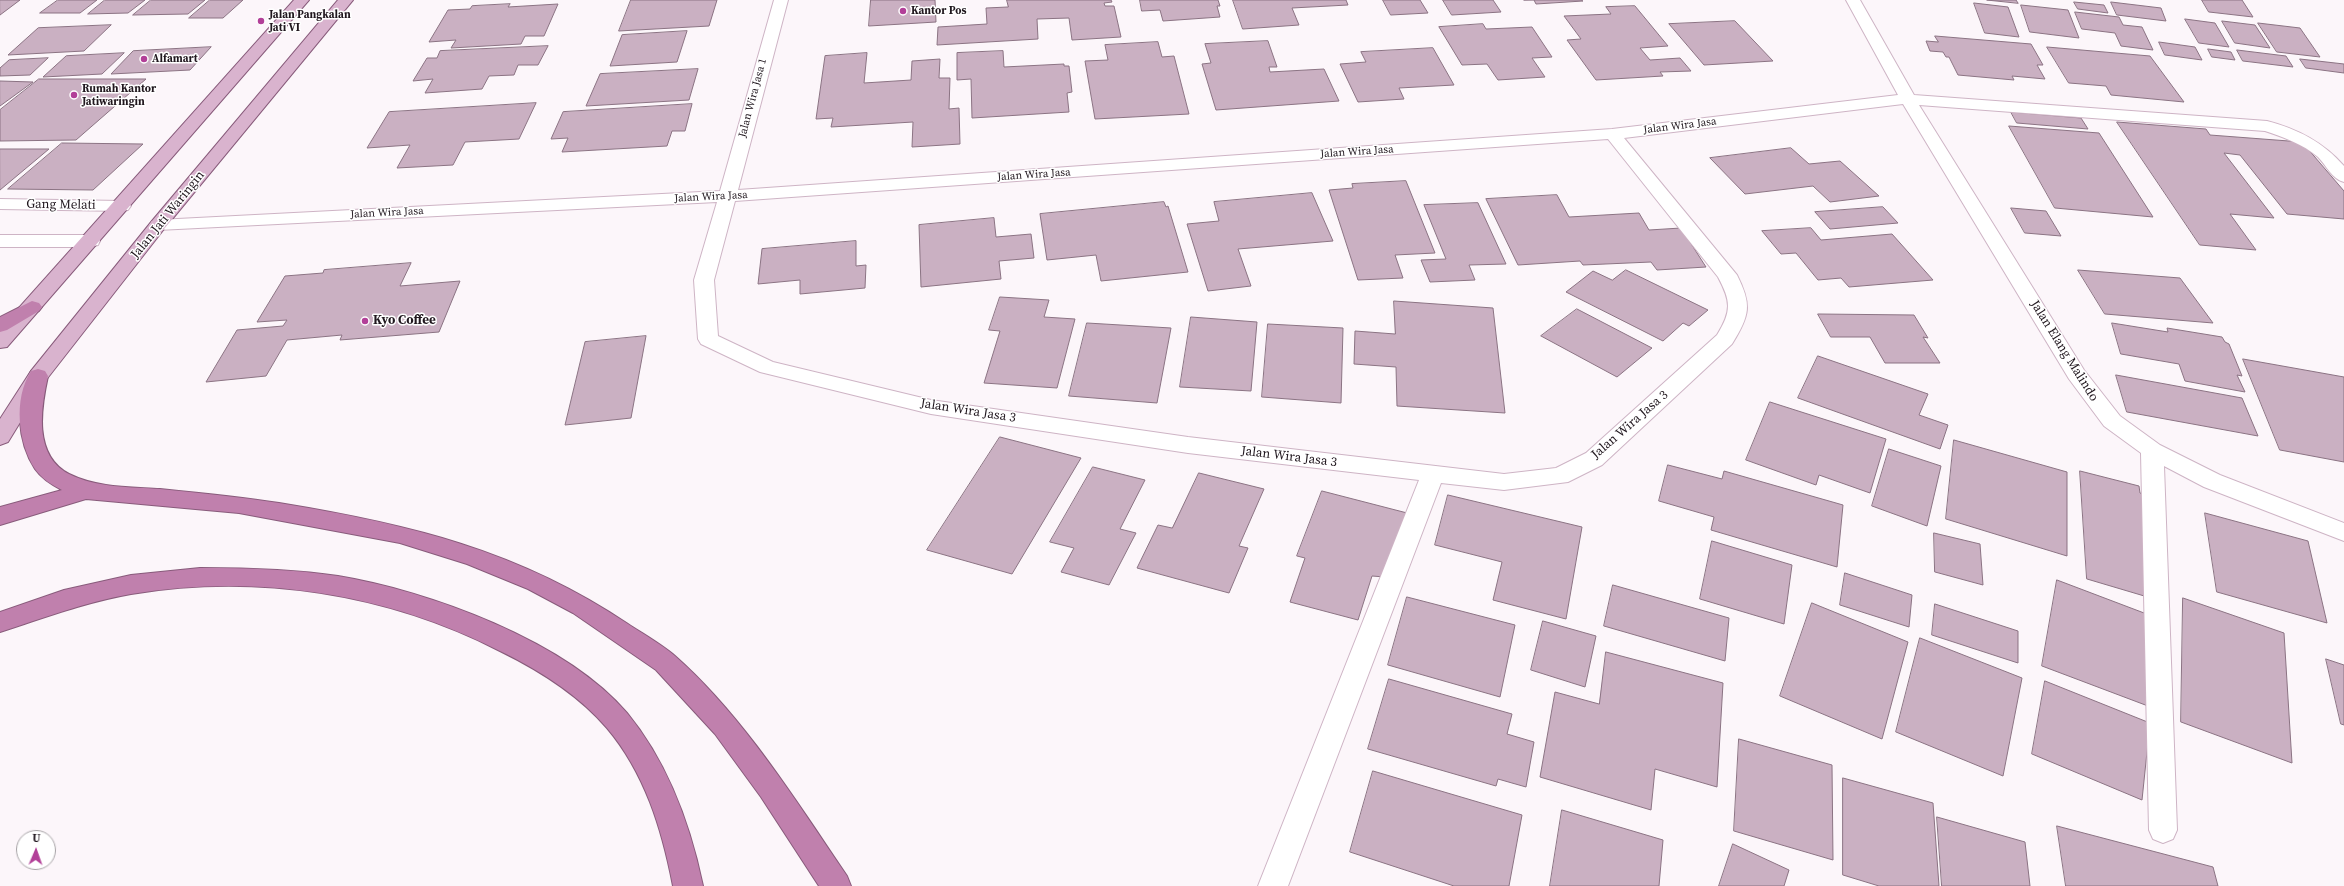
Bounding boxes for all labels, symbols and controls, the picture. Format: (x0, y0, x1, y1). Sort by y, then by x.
place label: Kantor Pos (911, 4, 966, 18)
marker: Kantor Pos (898, 6, 908, 16)
place label: Jalan Pangkalan Jati VI (269, 8, 351, 34)
marker: Jalan Pangkalan Jati VI (256, 16, 266, 26)
place label: Alfamart (152, 52, 198, 66)
marker: Alfamart (139, 54, 149, 64)
street label: Jalan Wira Jasa 1 (736, 57, 770, 139)
place label: Rumah Kantor Jatiwaringin (82, 82, 156, 108)
marker: Rumah Kantor Jatiwaringin (69, 90, 79, 100)
street label: Jalan Wira Jasa (1643, 115, 1717, 137)
street label: Jalan Wira Jasa (1320, 143, 1394, 161)
street label: Jalan Wira Jasa (997, 166, 1071, 184)
street label: Jalan Jati Waringin (128, 168, 208, 262)
street label: Jalan Wira Jasa (674, 188, 748, 206)
street label: Gang Melati (26, 197, 96, 213)
street label: Jalan Wira Jasa (350, 204, 424, 222)
street label: Jalan Elang Malindo (2027, 298, 2101, 404)
place label: Kyo Coffee (373, 313, 436, 329)
marker: Kyo Coffee (360, 316, 370, 326)
street label: Jalan Wira Jasa 3 (1589, 387, 1671, 463)
street label: Jalan Wira Jasa 3 (919, 396, 1017, 426)
street label: Jalan Wira Jasa 3 (1240, 443, 1338, 471)
north arrow (16, 830, 56, 870)
text: U (32, 831, 41, 846)

